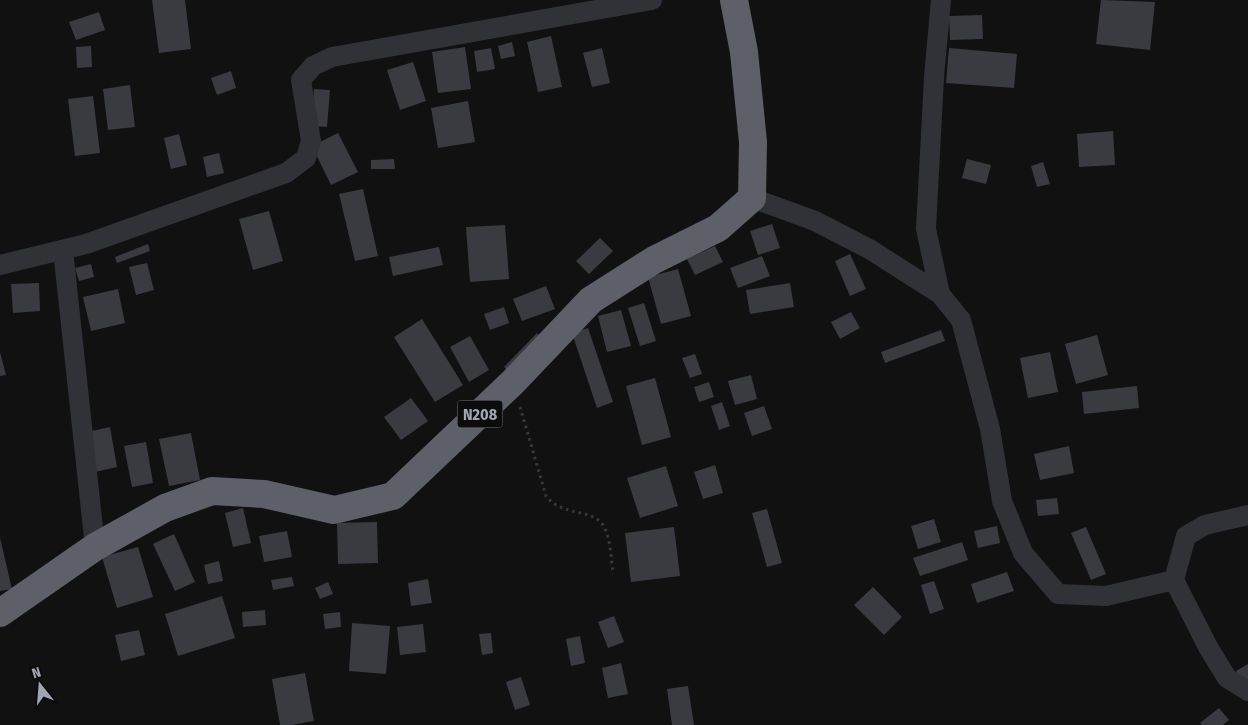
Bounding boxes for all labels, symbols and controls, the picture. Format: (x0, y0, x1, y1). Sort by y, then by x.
road number: N208 (458, 400, 502, 428)
north arrow (15, 660, 65, 710)
text: N (30, 664, 43, 682)

